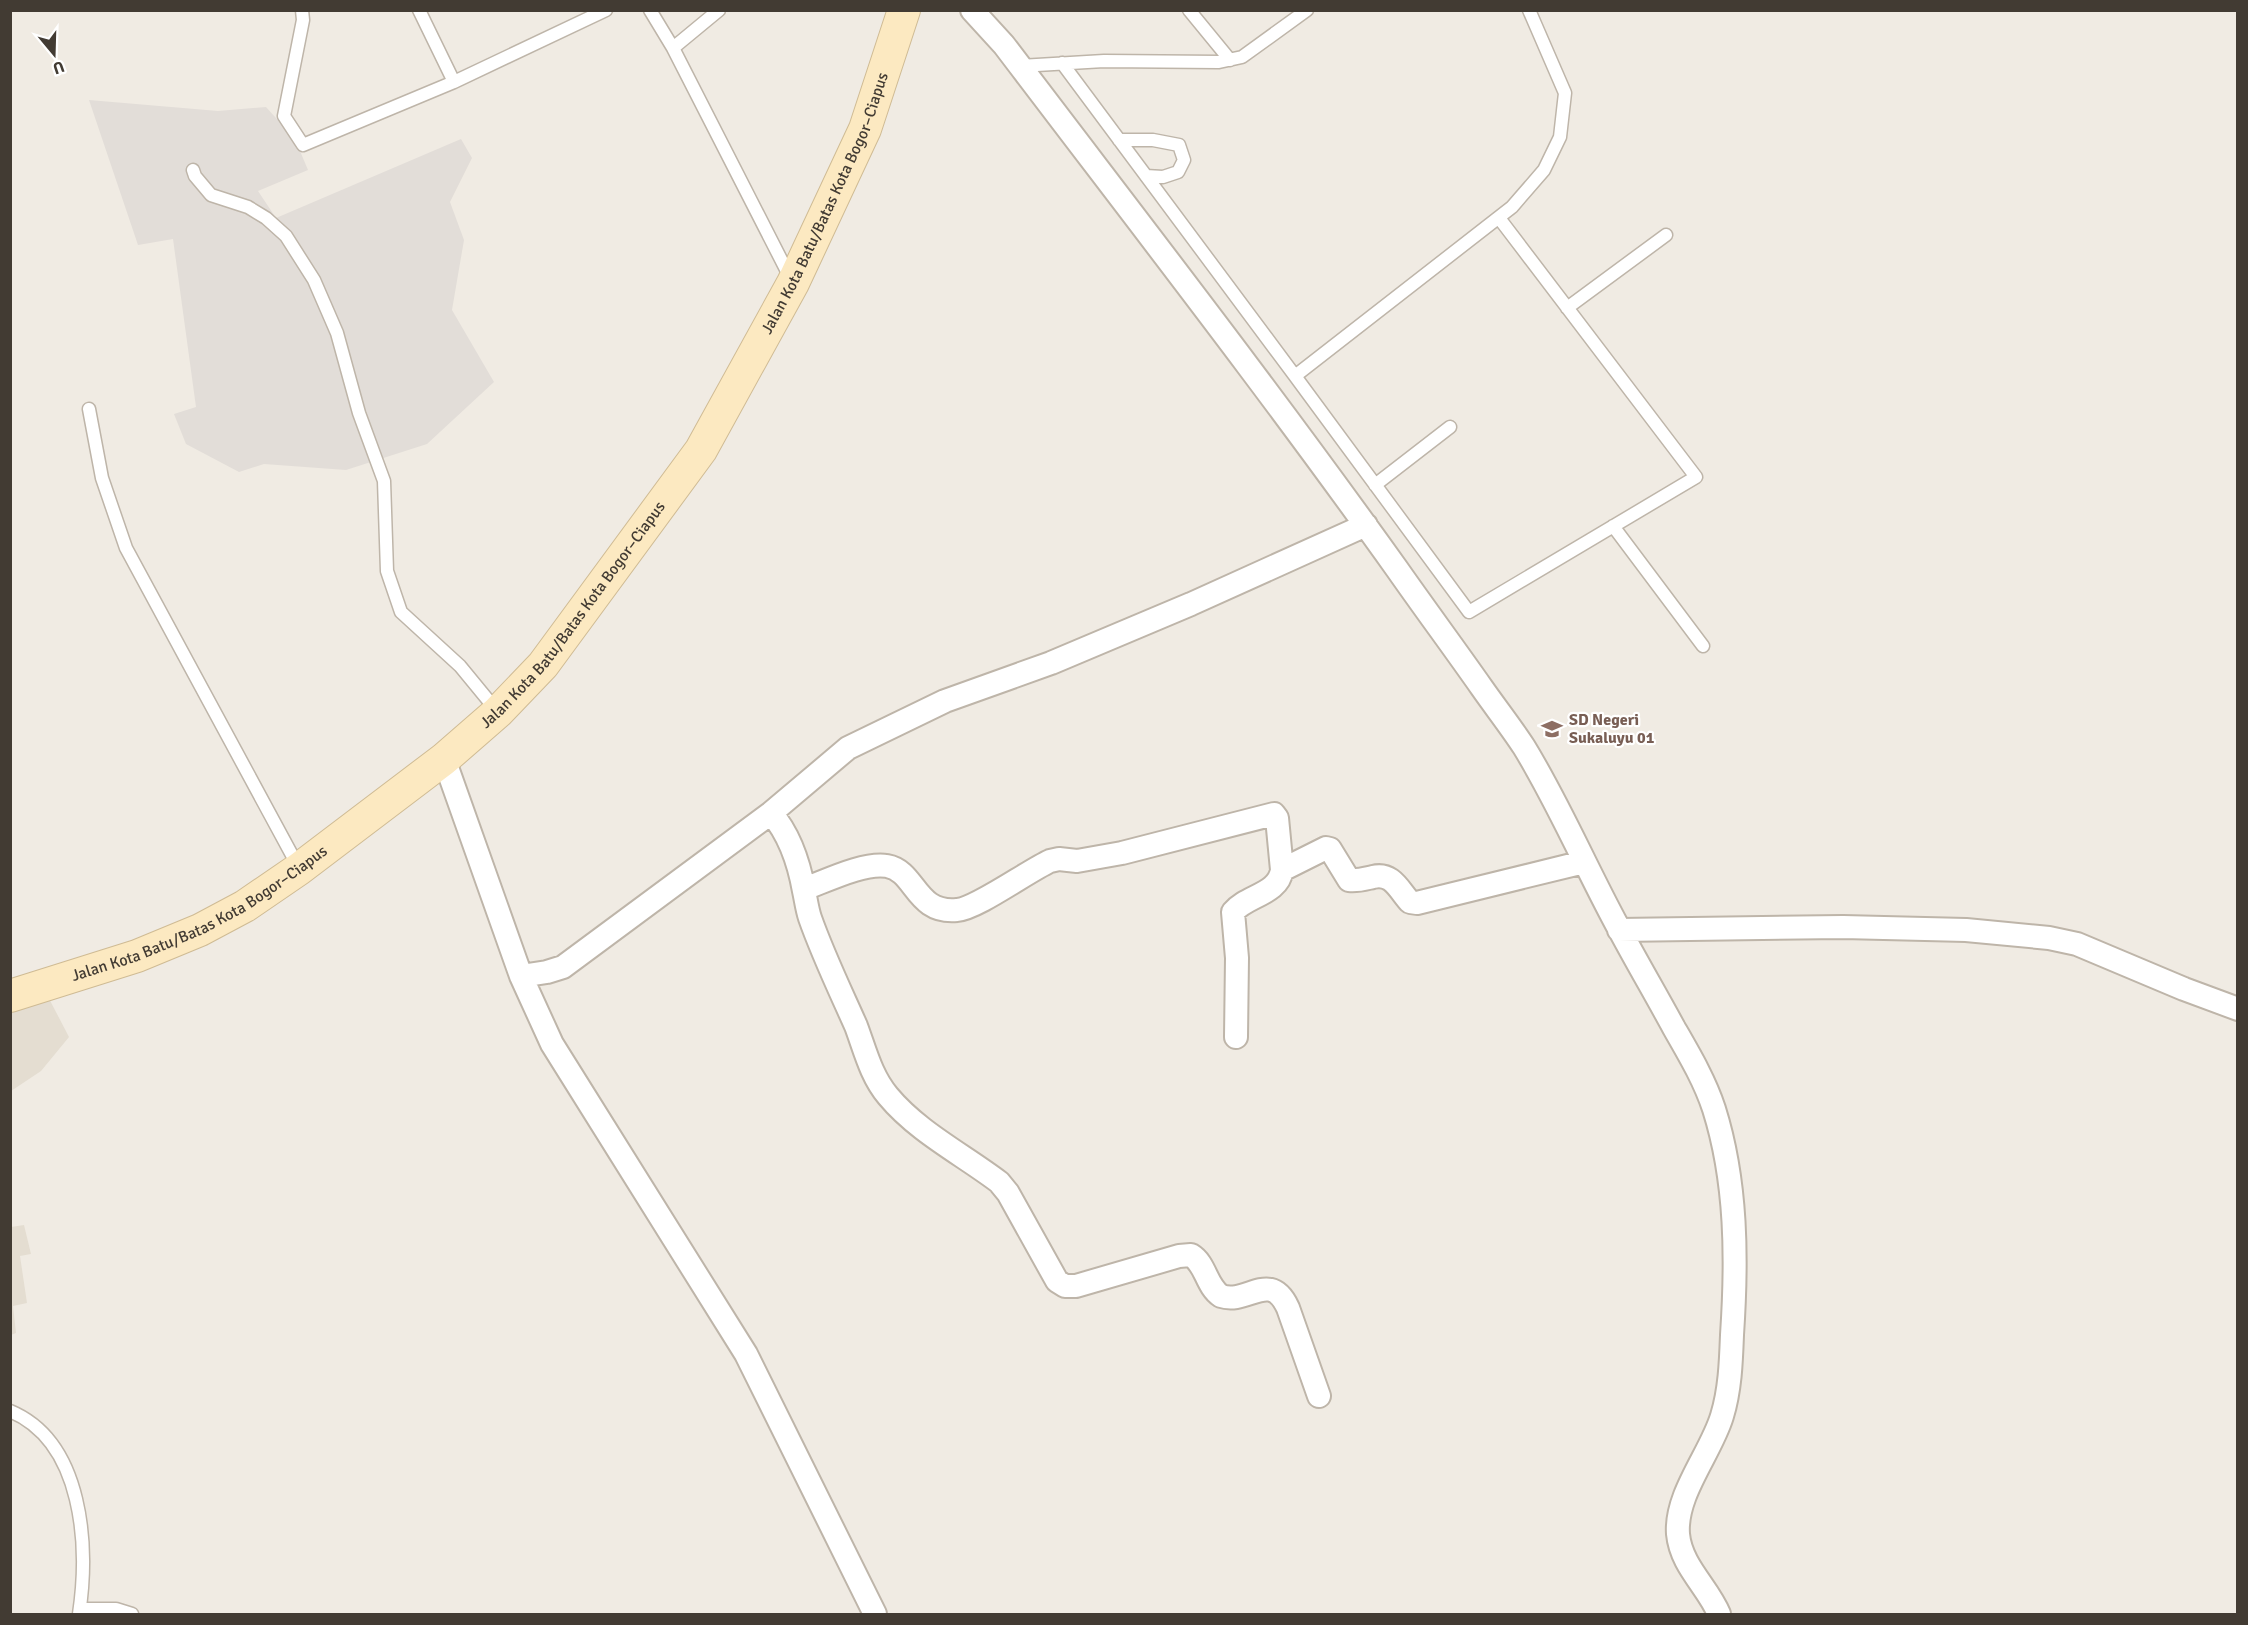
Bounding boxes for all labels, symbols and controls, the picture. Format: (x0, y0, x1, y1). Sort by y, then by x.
north arrow (24, 24, 84, 84)
text: U (50, 56, 67, 78)
street label: Jalan Kota Batu/Batas Kota Bogor–Ciapus (757, 70, 893, 338)
street label: Jalan Kota Batu/Batas Kota Bogor–Ciapus (476, 498, 670, 733)
place label: SD Negeri Sukaluyu 01 (1569, 710, 1655, 748)
school or university icon: SD Negeri Sukaluyu 01 (1540, 717, 1564, 741)
street label: Jalan Kota Batu/Batas Kota Bogor–Ciapus (69, 841, 331, 986)

